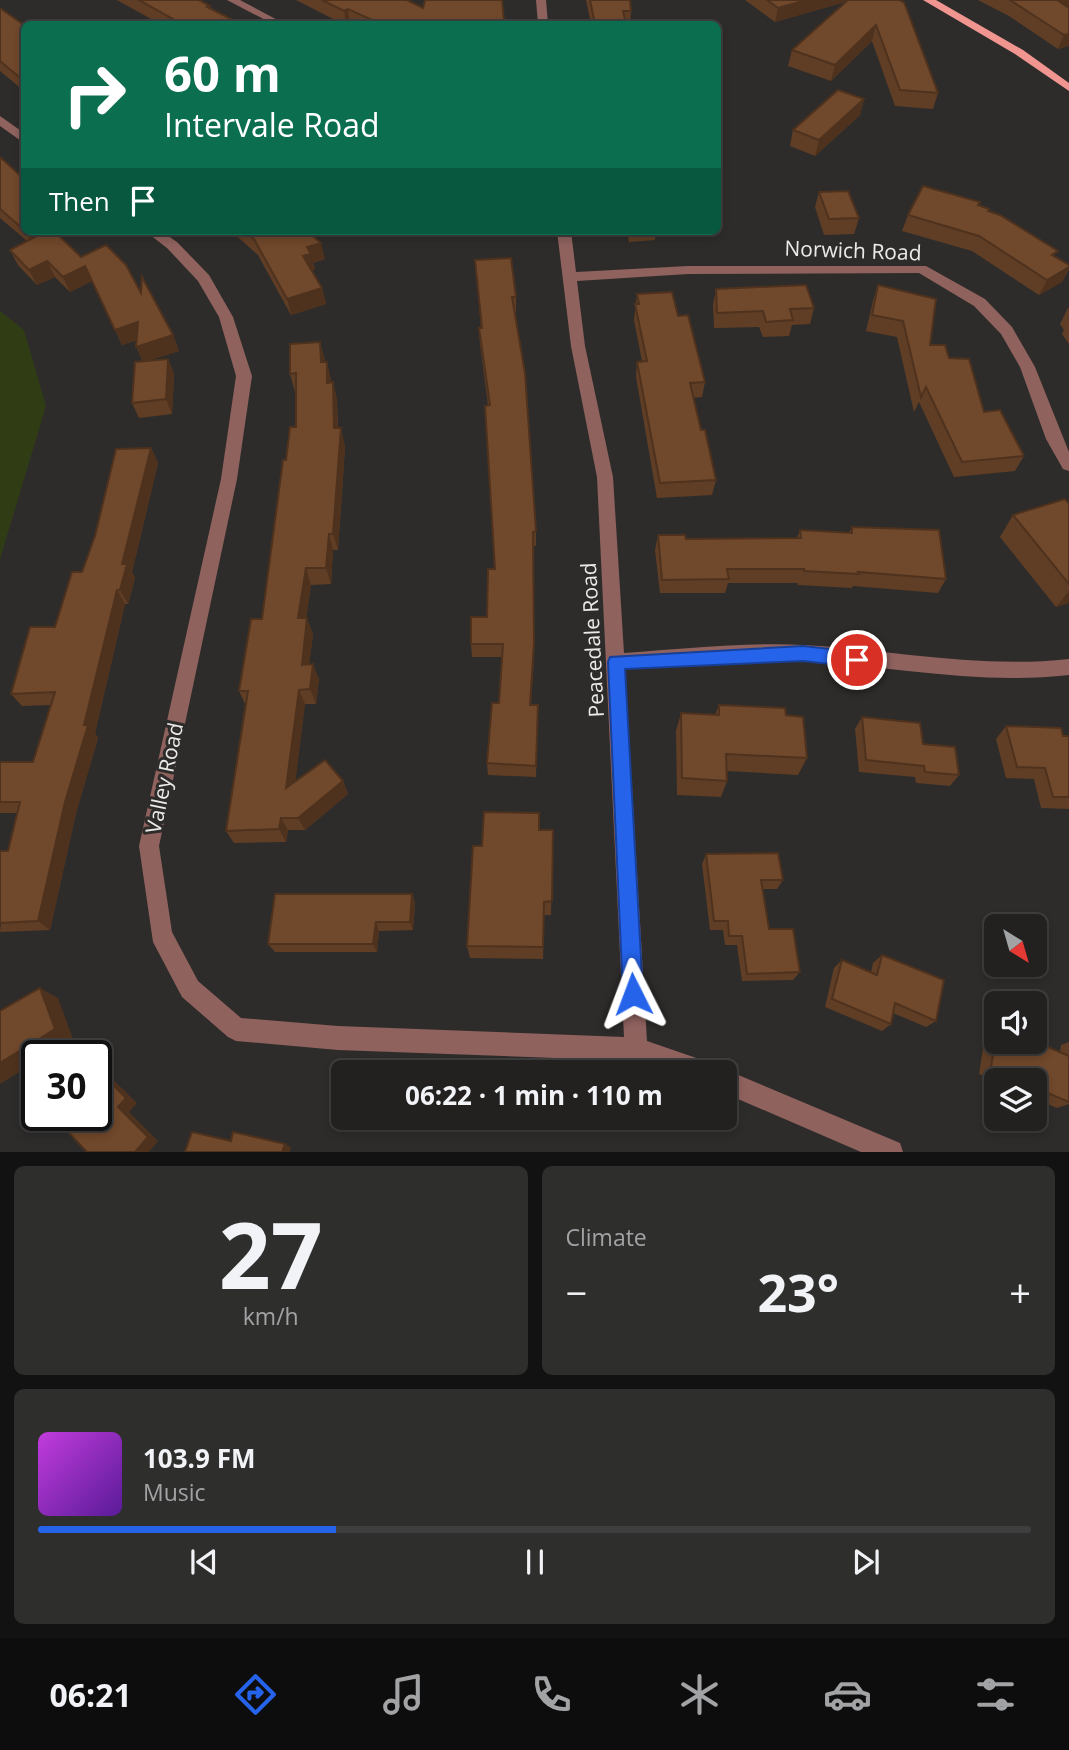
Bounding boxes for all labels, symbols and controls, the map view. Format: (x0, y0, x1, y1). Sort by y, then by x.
text: 60 m (164, 40, 281, 106)
icon: right (49, 49, 140, 140)
text: Intervale Road (164, 103, 380, 146)
icon: arrive (124, 182, 162, 220)
text: Then (49, 183, 110, 219)
street label: Norwich Road (784, 234, 922, 266)
street label: Peacedale Road (574, 562, 610, 718)
pin (827, 630, 887, 690)
icon: arrive (838, 641, 876, 679)
street label: Valley Road (139, 720, 189, 836)
north arrow (984, 914, 1046, 976)
map controls (984, 914, 1047, 1131)
position arrow (596, 957, 670, 1031)
button: sound (984, 991, 1047, 1054)
speed limit sign: 30 (21, 1040, 112, 1131)
button: layers (984, 1068, 1047, 1131)
text: 06:22 · 1 min · 110 m (405, 1077, 663, 1113)
text: 27 (219, 1192, 323, 1316)
text: Climate (566, 1221, 647, 1253)
text: 23° (757, 1256, 839, 1327)
text: − (566, 1266, 587, 1318)
text: + (1009, 1266, 1031, 1318)
text: km/h (243, 1300, 299, 1332)
text: 103.9 FM (143, 1440, 255, 1476)
text: Music (143, 1476, 206, 1508)
icon: previous (185, 1543, 223, 1581)
icon: pause (516, 1543, 554, 1581)
icon: next (847, 1543, 885, 1581)
icon: directions (231, 1670, 280, 1719)
icon: music (379, 1670, 428, 1719)
icon: phone (527, 1670, 576, 1719)
icon: climate (675, 1670, 724, 1719)
icon: car (823, 1670, 872, 1719)
icon: filters (971, 1670, 1020, 1719)
text: 06:21 (49, 1673, 132, 1716)

